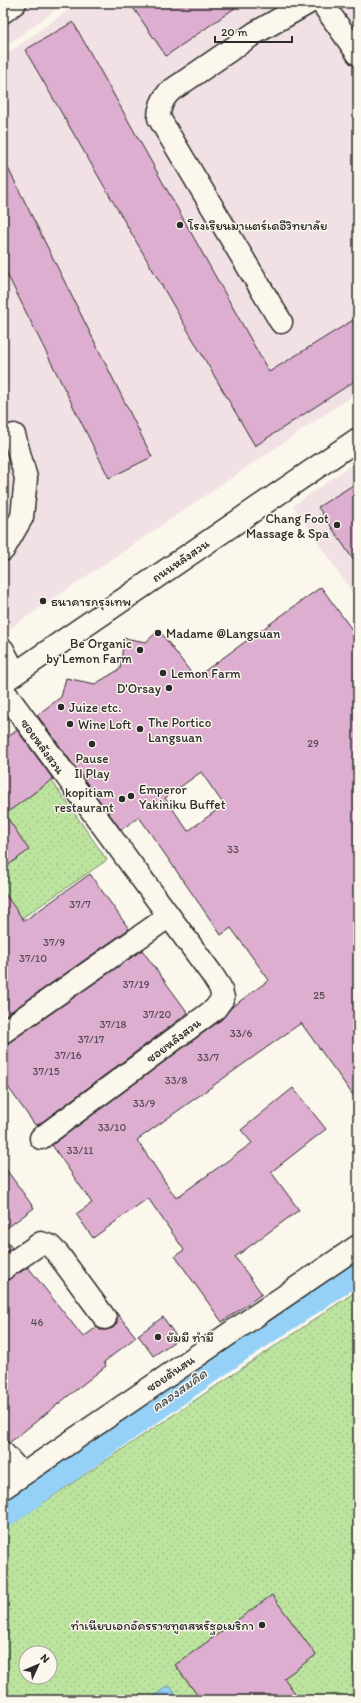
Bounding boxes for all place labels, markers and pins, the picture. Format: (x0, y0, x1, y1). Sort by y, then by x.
place label: โรงเรียนมาแตร์เดอีวิทยาลัย (187, 218, 327, 233)
marker: โรงเรียนมาแตร์เดอีวิทยาลัย (175, 220, 185, 230)
place label: Chang Foot Massage & Spa (246, 511, 329, 541)
marker: Chang Foot Massage & Spa (332, 520, 342, 530)
place label: ธนาคารกรุงเทพ (51, 594, 131, 611)
marker: ธนาคารกรุงเทพ (38, 596, 48, 606)
place label: Madame @Langsuan (166, 626, 281, 641)
marker: Madame @Langsuan (153, 628, 163, 638)
place label: Be Organic by Lemon Farm (46, 636, 132, 666)
marker: Be Organic by Lemon Farm (135, 645, 145, 655)
place label: Lemon Farm (171, 666, 241, 681)
marker: Lemon Farm (158, 668, 168, 678)
place label: D'Orsay (117, 681, 161, 696)
marker: D'Orsay (164, 683, 174, 693)
place label: Juize etc. (69, 700, 121, 715)
marker: Juize etc. (56, 702, 66, 712)
place label: The Portico Langsuan (148, 715, 212, 745)
place label: Wine Loft (78, 717, 132, 732)
marker: Wine Loft (65, 719, 75, 729)
marker: The Portico Langsuan (135, 724, 145, 734)
marker: Pause II Play (87, 739, 97, 749)
place label: Pause II Play (74, 751, 110, 781)
place label: Emperor Yakiniku Buffet (139, 782, 226, 812)
place label: kopitiam restaurant (55, 785, 114, 815)
marker: Emperor Yakiniku Buffet (126, 791, 136, 801)
marker: kopitiam restaurant (117, 794, 127, 804)
place label: ยัมมี ทำมี (166, 1330, 214, 1345)
marker: ยัมมี ทำมี (153, 1332, 163, 1342)
place label: ทำเนียบเอกอัครราชทูตสหรัฐอเมริกา (71, 1618, 254, 1635)
marker: ทำเนียบเอกอัครราชทูตสหรัฐอเมริกา (257, 1620, 267, 1630)

